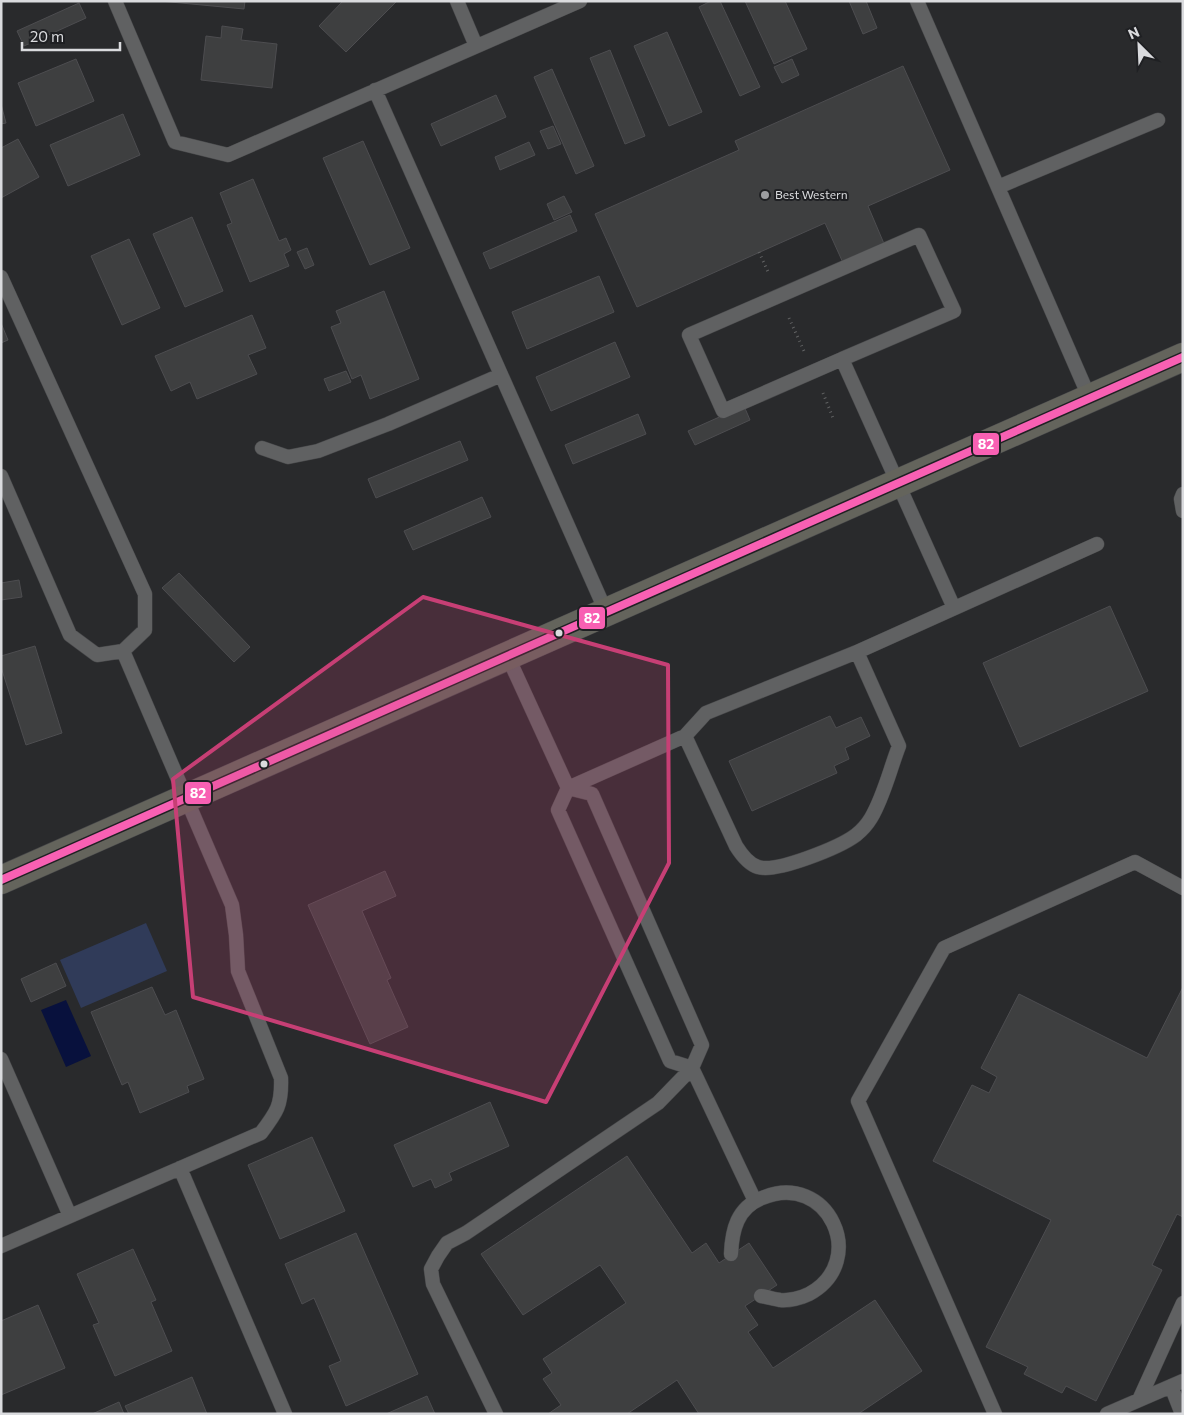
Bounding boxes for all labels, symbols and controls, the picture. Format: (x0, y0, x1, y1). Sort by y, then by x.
scale bar (22, 20, 120, 52)
north arrow (1114, 20, 1164, 70)
text: N (1125, 23, 1142, 43)
text: 20 m (30, 27, 64, 45)
place label: Best Western (775, 187, 848, 201)
marker: Best Western (759, 189, 771, 201)
line badge: 82 (972, 432, 1000, 456)
text: 82 (978, 435, 994, 452)
line badge: 82 (578, 606, 606, 630)
text: 82 (584, 609, 600, 626)
unlabelled marker (554, 628, 564, 638)
unlabelled marker (259, 759, 269, 769)
line badge: 82 (184, 781, 212, 805)
text: 82 (190, 784, 206, 801)

